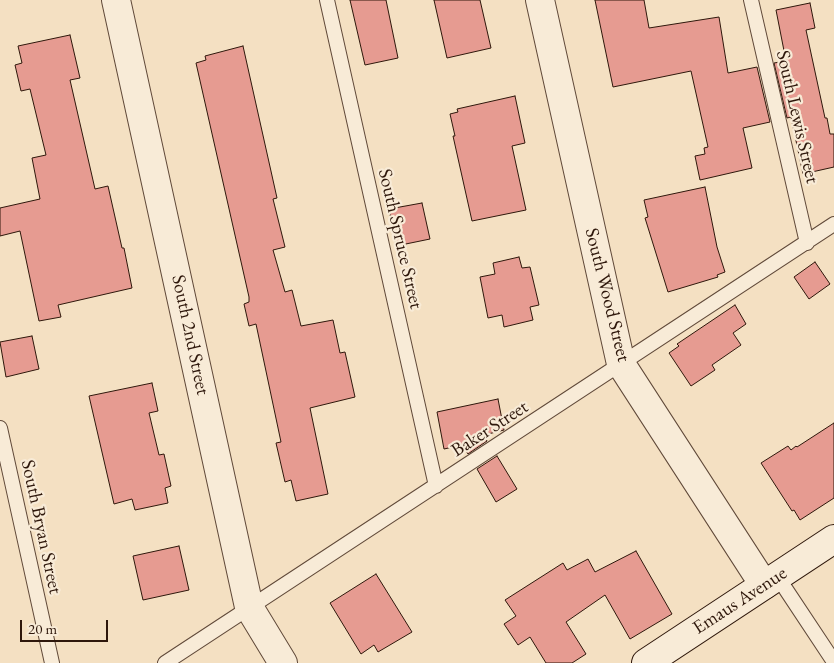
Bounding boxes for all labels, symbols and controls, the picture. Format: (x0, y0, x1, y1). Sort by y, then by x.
street label: South Lewis Street (771, 48, 823, 186)
street label: South Spruce Street (373, 167, 427, 311)
street label: South Wood Street (579, 226, 635, 364)
street label: South 2nd Street (166, 273, 214, 397)
street label: Baker Street (447, 396, 533, 462)
street label: South Bryan Street (16, 458, 66, 596)
street label: Emaus Avenue (689, 562, 791, 640)
scale bar (22, 610, 110, 642)
text: 20 m (28, 619, 57, 638)

